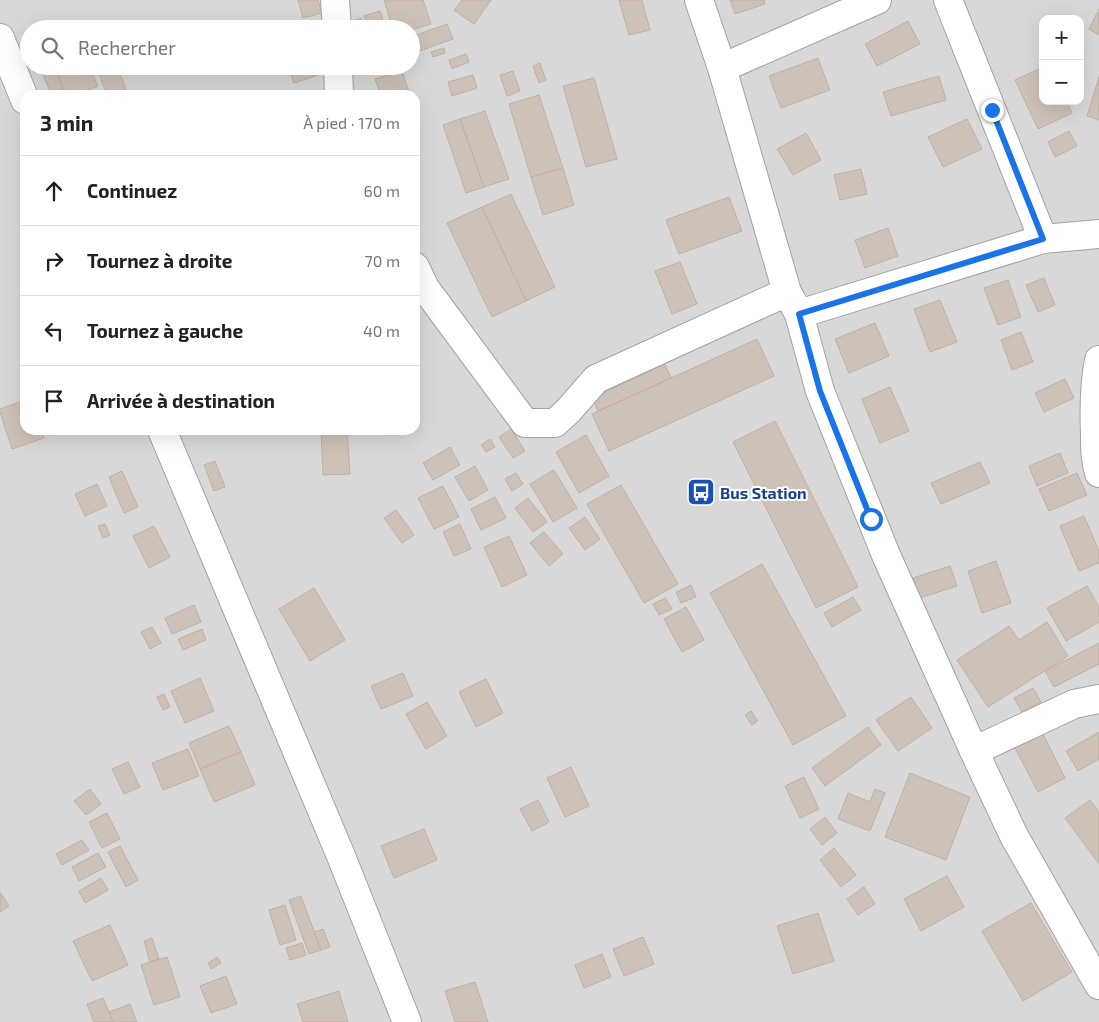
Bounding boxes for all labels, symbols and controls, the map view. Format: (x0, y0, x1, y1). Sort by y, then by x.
map controls (1039, 15, 1084, 105)
button: + (1039, 15, 1084, 60)
search box (20, 20, 420, 75)
icon: search (38, 34, 66, 62)
text: Rechercher (78, 36, 176, 59)
button: − (1039, 60, 1084, 105)
route end (981, 99, 1004, 122)
text: 3 min (40, 110, 93, 135)
text: À pied · 170 m (303, 113, 400, 132)
icon: ahead (40, 177, 68, 205)
text: Continuez (87, 179, 177, 202)
text: 60 m (364, 181, 400, 200)
icon: right (40, 247, 68, 275)
text: Tournez à droite (87, 249, 233, 272)
text: 70 m (365, 251, 400, 270)
icon: left (40, 317, 68, 345)
text: Tournez à gauche (87, 319, 243, 342)
text: 40 m (363, 321, 400, 340)
icon: arrive (40, 387, 68, 415)
text: Arrivée à destination (87, 389, 275, 412)
bus stop icon: Bus Station (686, 477, 716, 507)
place label: Bus Station (720, 483, 807, 502)
route start (860, 508, 883, 531)

